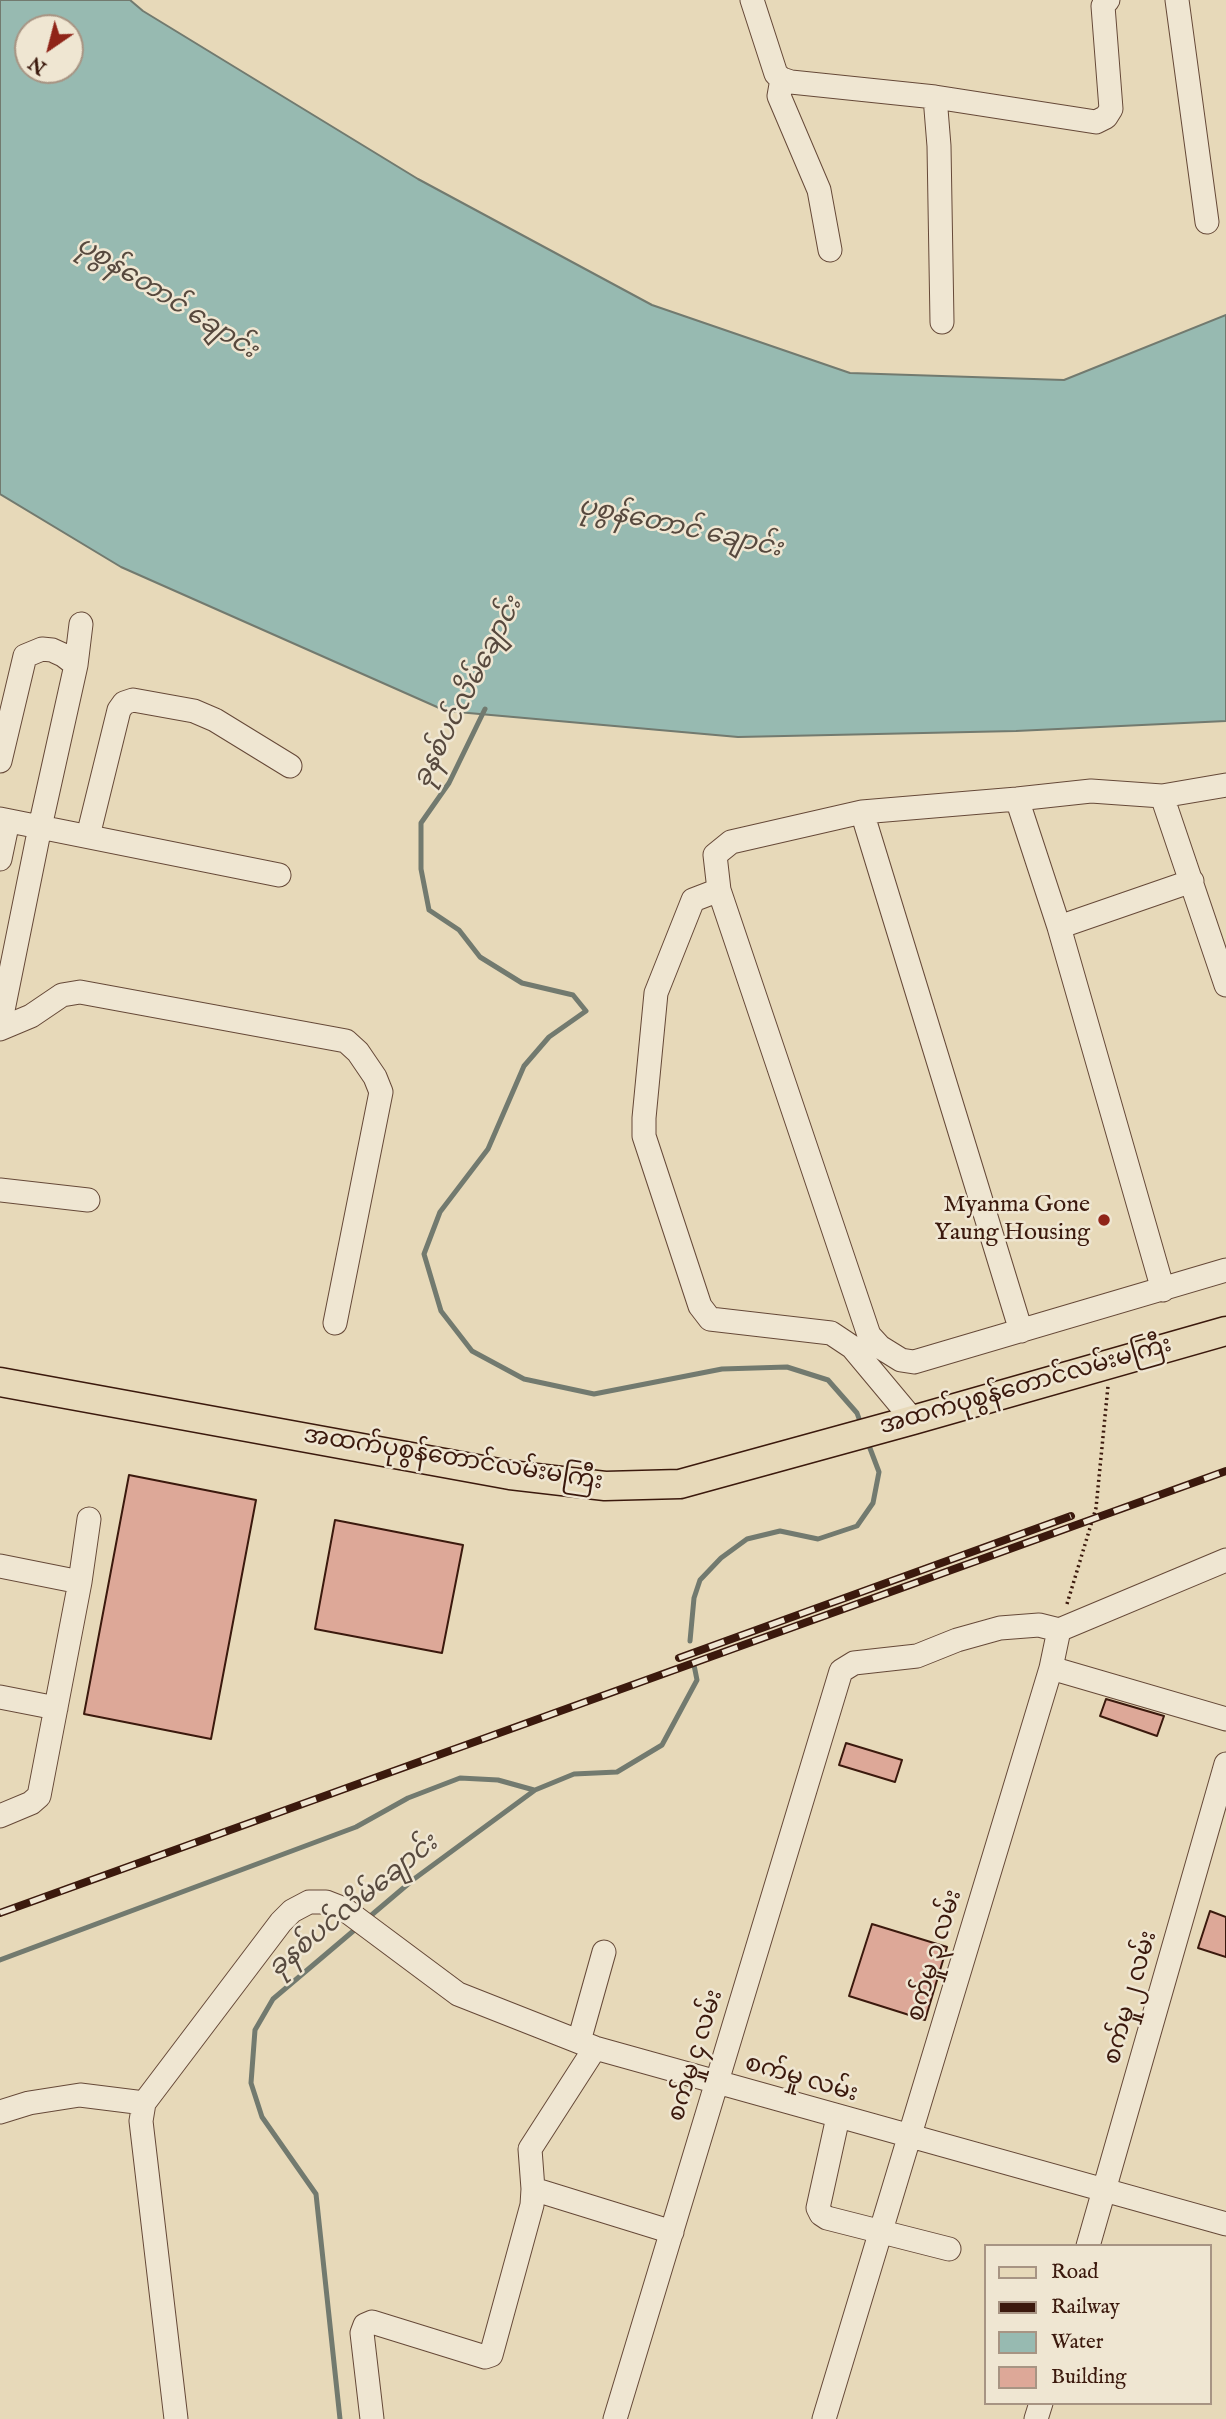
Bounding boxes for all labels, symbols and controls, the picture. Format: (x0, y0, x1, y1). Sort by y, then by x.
north arrow (14, 14, 84, 84)
text: N (24, 50, 52, 79)
water label: ပုစွန်တောင် ချောင်း (70, 231, 262, 367)
water label: ပုစွန်တောင် ချောင်း (575, 492, 785, 566)
water label: ခုနစ်ပင်လိမ်ချောင်း (408, 593, 530, 793)
place label: Myanma Gone Yaung Housing (934, 1192, 1090, 1248)
marker: Myanma Gone Yaung Housing (1096, 1212, 1112, 1228)
street label: အထက်ပုစွန်တောင်လမ်းမကြီး (877, 1331, 1175, 1443)
street label: အထက်ပုစွန်တောင်လမ်းမကြီး (301, 1422, 605, 1498)
water label: ခုနစ်ပင်လိမ်ချောင်း (263, 1829, 445, 1985)
street label: စက်မှု ၃ လမ်း (902, 1887, 970, 2025)
street label: စက်မှု ၂ လမ်း (1099, 1928, 1165, 2068)
street label: စက်မှု ၄ လမ်း (663, 1987, 731, 2125)
street label: စက်မှု လမ်း (741, 2050, 861, 2110)
legend (984, 2244, 1212, 2405)
text: Road (1051, 2259, 1098, 2286)
text: Railway (1051, 2294, 1120, 2321)
text: Water (1051, 2329, 1103, 2356)
text: Building (1051, 2364, 1126, 2391)

